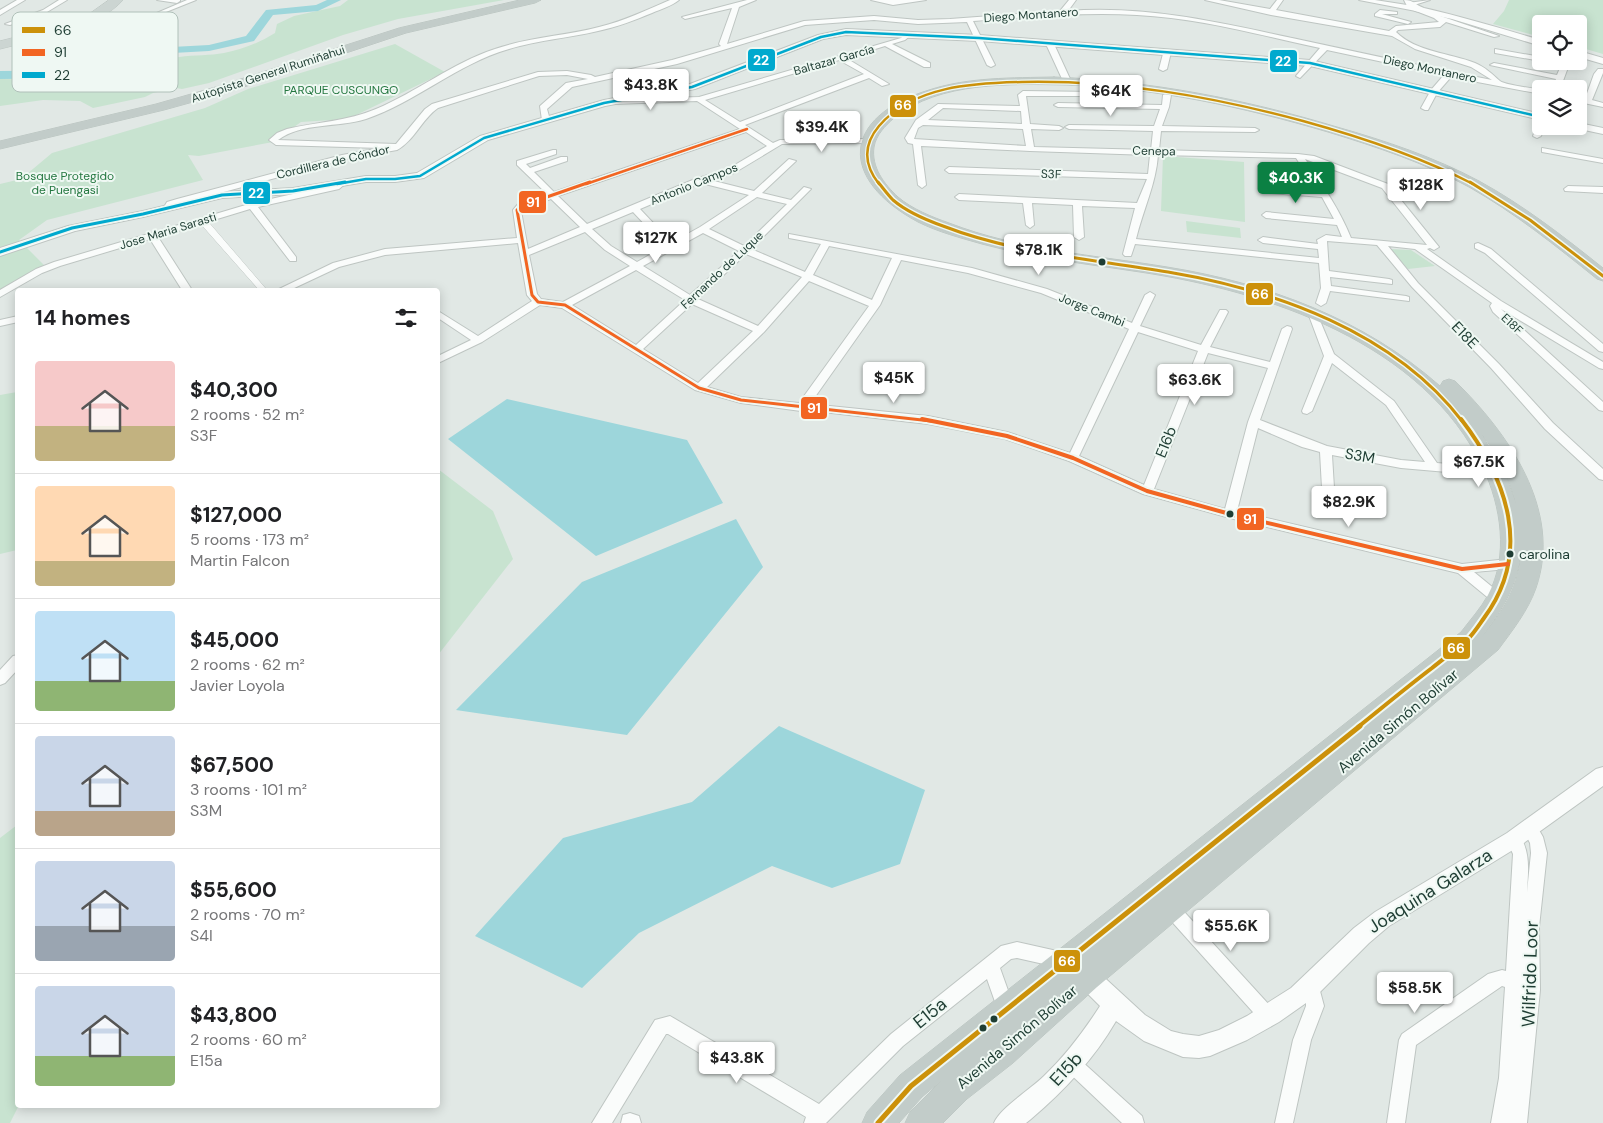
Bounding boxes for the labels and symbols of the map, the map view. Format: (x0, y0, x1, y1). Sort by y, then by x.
street label: Diego Montanero (983, 4, 1079, 26)
legend (12, 12, 178, 92)
text: 66 (54, 21, 72, 39)
street label: Autopista General Rumiñahui (189, 41, 347, 106)
street label: Baltazar García (792, 41, 876, 79)
text: 91 (54, 43, 67, 61)
line badge: 22 (747, 48, 776, 72)
line badge: 22 (1269, 49, 1298, 73)
text: 22 (753, 51, 769, 69)
street label: Diego Montanero (1382, 51, 1478, 87)
text: 22 (1275, 52, 1291, 70)
text: 22 (54, 66, 70, 84)
pin: $43.8K (610, 68, 692, 111)
pin: $64K (1081, 74, 1141, 117)
park label: PARQUE CUSCUNGO (284, 82, 398, 98)
line badge: 66 (889, 94, 917, 118)
text: 66 (894, 96, 912, 114)
pin: $39.4K (781, 110, 863, 153)
street label: Cordillera de Cóndor (275, 141, 392, 183)
street label: Cenepa (1132, 143, 1176, 159)
street label: Antonio Campos (648, 159, 740, 209)
pin: $40.3K (1255, 162, 1337, 204)
street label: S3F (1040, 166, 1062, 182)
park label: Bosque Protegido de Puengasi (16, 168, 114, 198)
pin: $128K (1386, 168, 1456, 211)
line badge: 22 (242, 181, 271, 205)
text: 22 (248, 184, 264, 202)
line badge: 91 (518, 190, 547, 214)
text: 91 (526, 193, 540, 211)
street label: Jose Maria Sarasti (118, 209, 219, 253)
pin: $127K (621, 222, 691, 264)
street label: Fernando de Luque (677, 227, 767, 313)
pin: $78.1K (998, 234, 1080, 276)
unlabelled marker (1097, 257, 1107, 267)
line badge: 66 (1245, 282, 1274, 306)
text: 66 (1251, 285, 1269, 303)
street label: Jorge Cambi (1057, 289, 1128, 331)
street label: E18F (1498, 310, 1527, 339)
street label: E18E (1447, 317, 1483, 353)
pin: $45K (864, 362, 924, 404)
pin: $63.6K (1154, 364, 1236, 406)
line badge: 91 (800, 396, 828, 420)
text: 91 (807, 399, 821, 417)
street label: E16b (1151, 423, 1181, 461)
street label: S3M (1343, 444, 1377, 468)
pin: $67.5K (1438, 446, 1520, 488)
pin: $82.9K (1308, 486, 1390, 528)
line badge: 91 (1236, 507, 1265, 531)
unlabelled marker (1225, 509, 1235, 519)
text: 91 (1243, 510, 1257, 528)
place label: carolina (1519, 545, 1570, 563)
marker: carolina (1505, 549, 1515, 559)
line badge: 66 (1442, 636, 1471, 660)
text: 66 (1447, 639, 1465, 657)
street label: Avenida Simón Bolívar (1333, 664, 1463, 778)
street label: Joaquina Galarza (1363, 843, 1497, 939)
pin: $55.6K (1190, 910, 1272, 952)
street label: Wilfrido Loor (1516, 920, 1544, 1028)
line badge: 66 (1053, 949, 1081, 973)
text: 66 (1058, 952, 1076, 970)
pin: $58.5K (1374, 972, 1456, 1014)
street label: Avenida Simón Bolívar (952, 980, 1082, 1094)
street label: E15a (908, 992, 952, 1034)
unlabelled marker (989, 1014, 999, 1024)
unlabelled marker (978, 1023, 988, 1033)
pin: $43.8K (696, 1042, 778, 1084)
street label: E15b (1044, 1047, 1088, 1091)

